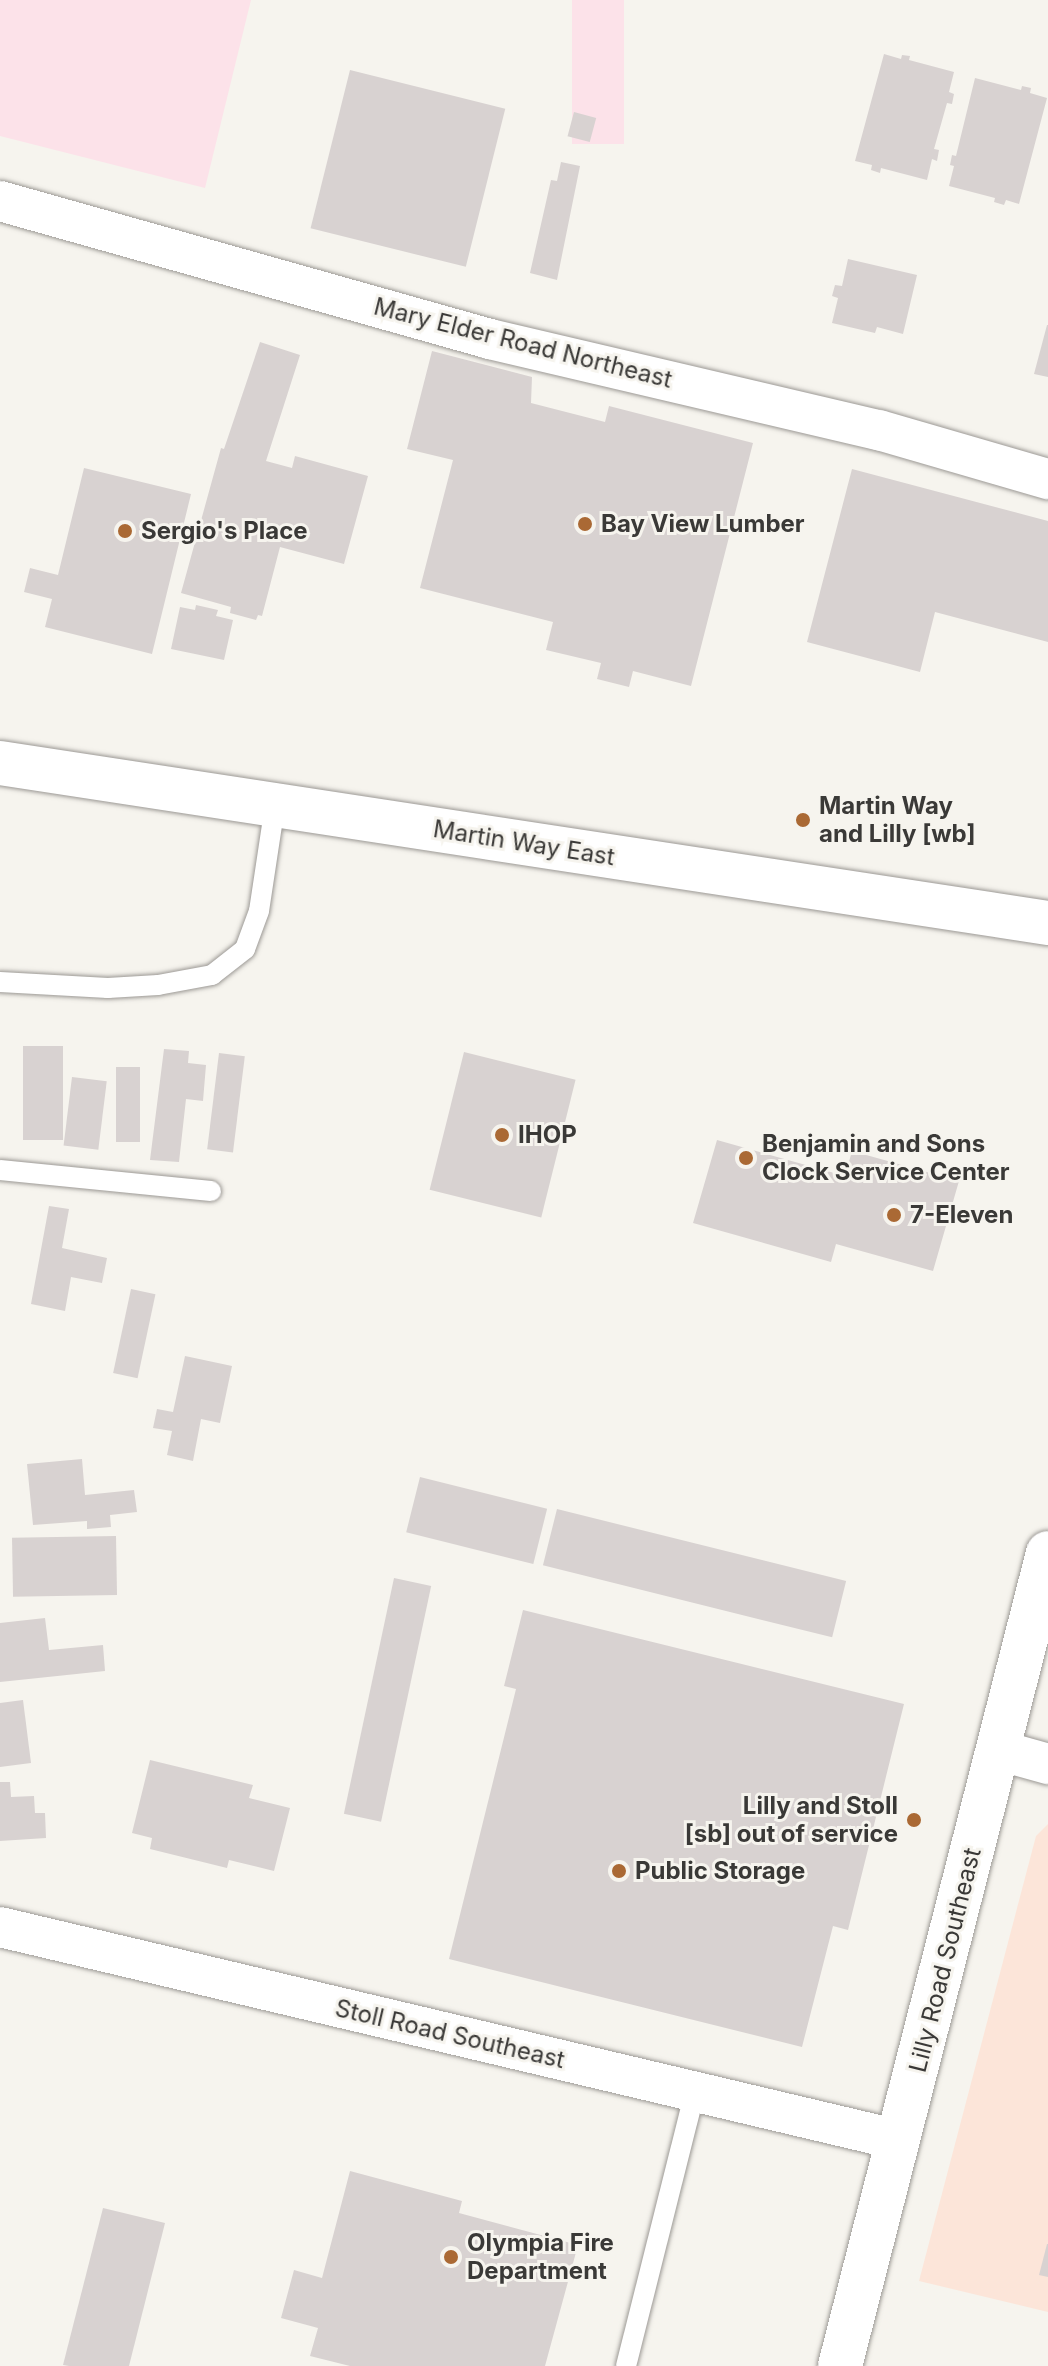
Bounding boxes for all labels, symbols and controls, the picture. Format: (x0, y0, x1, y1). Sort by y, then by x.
street label: Mary Elder Road Northeast (371, 292, 675, 394)
place label: Bay View Lumber (601, 510, 805, 538)
marker: Bay View Lumber (576, 515, 594, 533)
place label: Sergio's Place (141, 517, 308, 545)
marker: Sergio's Place (116, 522, 134, 540)
place label: Martin Way and Lilly [wb] (819, 792, 975, 848)
marker: Martin Way and Lilly [wb] (794, 811, 812, 829)
street label: Martin Way East (431, 814, 617, 872)
place label: IHOP (518, 1121, 577, 1149)
marker: IHOP (493, 1126, 511, 1144)
place label: Benjamin and Sons Clock Service Center (762, 1130, 1009, 1186)
marker: Benjamin and Sons Clock Service Center (737, 1149, 755, 1167)
place label: 7-Eleven (910, 1201, 1013, 1229)
marker: 7-Eleven (885, 1206, 903, 1224)
place label: Lilly and Stoll [sb] out of service (685, 1792, 898, 1848)
marker: Lilly and Stoll [sb] out of service (905, 1811, 923, 1829)
street label: Lilly Road Southeast (903, 1845, 987, 2075)
place label: Public Storage (635, 1857, 805, 1885)
marker: Public Storage (610, 1862, 628, 1880)
street label: Stoll Road Southeast (332, 1994, 568, 2074)
place label: Olympia Fire Department (467, 2229, 614, 2285)
marker: Olympia Fire Department (442, 2248, 460, 2266)

